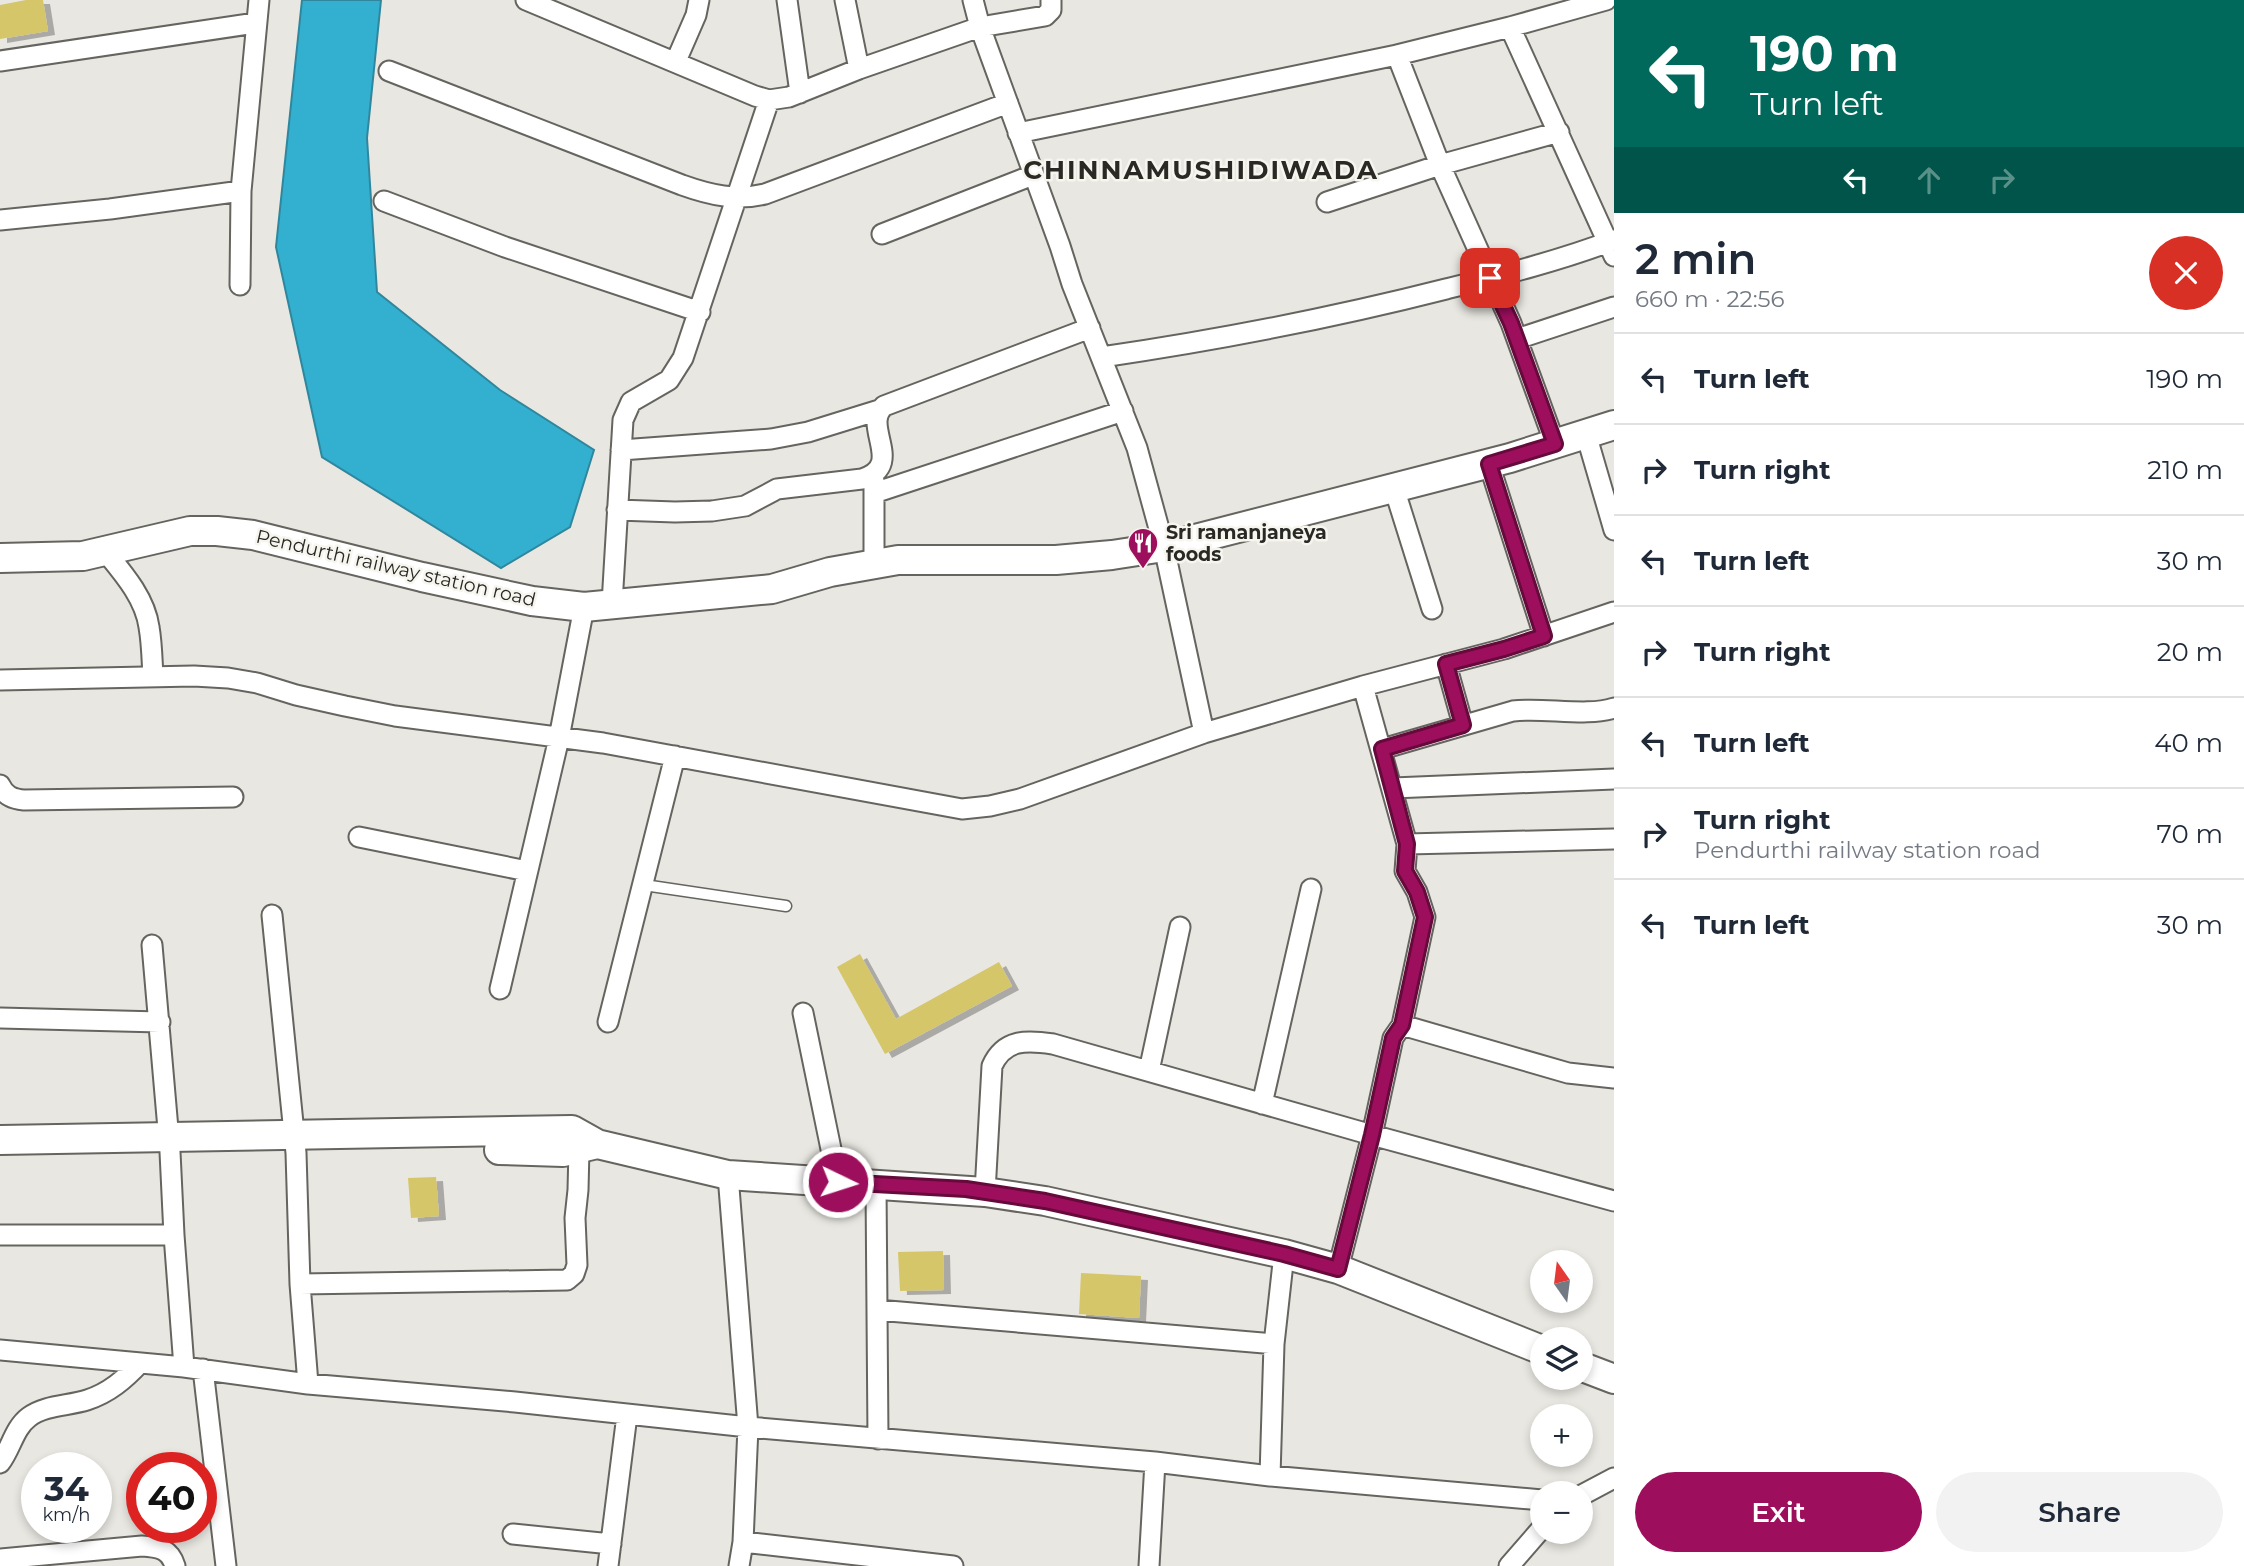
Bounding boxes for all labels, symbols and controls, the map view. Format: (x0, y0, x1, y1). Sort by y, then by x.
text: 190 m (1750, 24, 1899, 83)
icon: left (1635, 28, 1726, 119)
text: Turn left (1750, 84, 1884, 123)
district label: CHINNAMUSHIDIWADA (1023, 154, 1379, 186)
icon: left (1837, 161, 1875, 199)
icon: ahead (1910, 161, 1948, 199)
icon: right (1983, 161, 2021, 199)
text: 2 min (1635, 233, 1756, 285)
button: close (2149, 236, 2223, 310)
pin (1460, 248, 1520, 308)
icon: arrive (1471, 259, 1509, 297)
text: 660 m · 22:56 (1635, 285, 1785, 313)
icon: left (1635, 360, 1673, 398)
text: Turn left (1694, 363, 1810, 395)
text: 190 m (2146, 363, 2223, 395)
icon: right (1635, 451, 1673, 489)
text: Turn right (1694, 454, 1830, 486)
text: 210 m (2147, 454, 2223, 486)
place label: Sri ramanjaneya foods (1166, 521, 1327, 566)
street label: Pendurthi railway station road (254, 525, 538, 611)
restaurant icon: Sri ramanjaneya foods (1126, 526, 1160, 570)
icon: left (1635, 542, 1673, 580)
text: Turn left (1694, 545, 1810, 577)
text: 30 m (2157, 545, 2223, 577)
icon: right (1635, 633, 1673, 671)
text: Turn right (1694, 636, 1830, 668)
text: 20 m (2157, 636, 2223, 668)
icon: left (1635, 724, 1673, 762)
text: Turn left (1694, 727, 1810, 759)
text: 40 m (2154, 727, 2223, 759)
text: Turn right (1694, 804, 1830, 836)
icon: right (1635, 815, 1673, 853)
text: 70 m (2157, 818, 2223, 850)
text: Pendurthi railway station road (1694, 836, 2041, 864)
icon: left (1635, 906, 1673, 944)
text: Turn left (1694, 909, 1810, 941)
text: 30 m (2157, 909, 2223, 941)
position arrow (801, 1145, 875, 1219)
north arrow (1530, 1250, 1592, 1312)
map controls (1530, 1250, 1593, 1544)
button: layers (1530, 1327, 1593, 1390)
button: + (1530, 1404, 1593, 1467)
speed limit sign: 40 (126, 1452, 217, 1543)
text: 34 (44, 1467, 89, 1510)
button: Exit (1635, 1472, 1922, 1552)
button: Share (1936, 1472, 2223, 1552)
button: − (1530, 1481, 1593, 1544)
text: km/h (42, 1504, 91, 1526)

